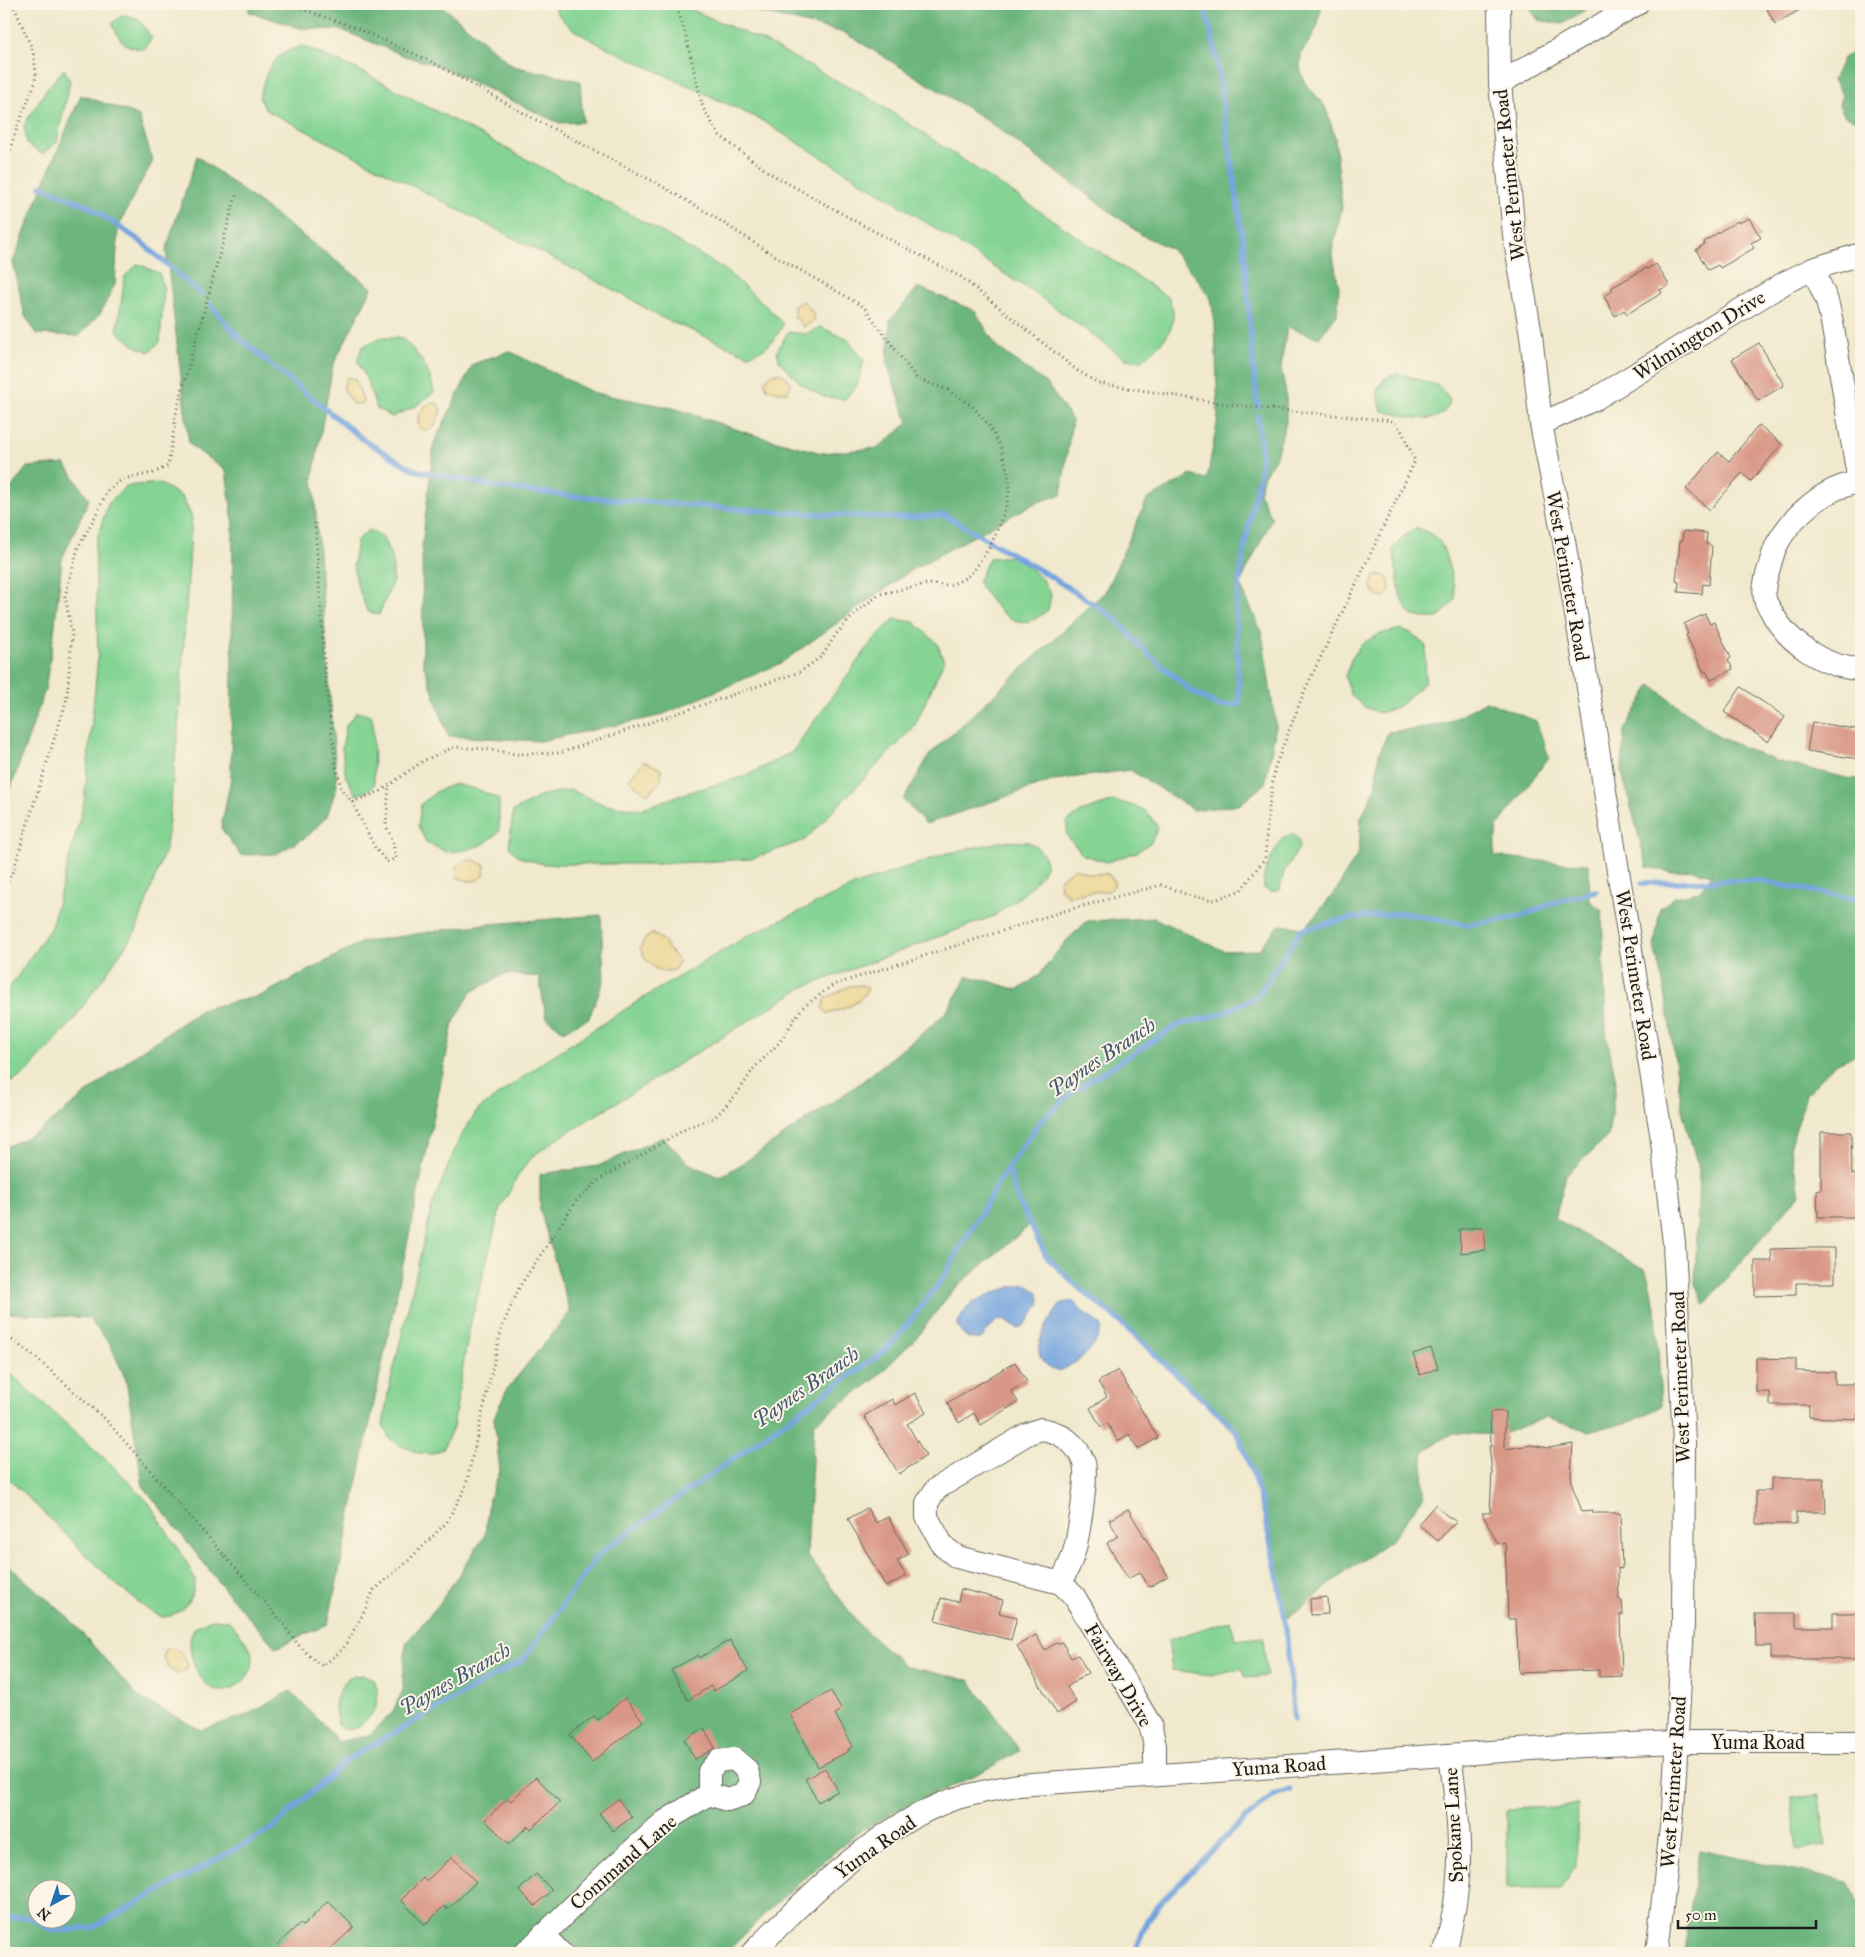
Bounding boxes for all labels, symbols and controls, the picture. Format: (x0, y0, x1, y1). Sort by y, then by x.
street label: West Perimeter Road (1488, 88, 1530, 262)
street label: Wilmington Drive (1629, 285, 1770, 386)
street label: West Perimeter Road (1541, 489, 1595, 663)
street label: West Perimeter Road (1611, 888, 1661, 1062)
water label: Paynes Branch (1043, 1012, 1161, 1102)
street label: West Perimeter Road (1665, 1290, 1695, 1464)
water label: Paynes Branch (748, 1341, 864, 1433)
street label: Fairway Drive (1080, 1619, 1158, 1731)
water label: Paynes Branch (395, 1637, 515, 1721)
street label: West Perimeter Road (1655, 1695, 1691, 1869)
street label: Yuma Road (1711, 1730, 1805, 1754)
street label: Yuma Road (1231, 1751, 1327, 1781)
street label: Spokane Lane (1438, 1767, 1468, 1883)
street label: Command Lane (565, 1809, 681, 1915)
street label: Yuma Road (830, 1810, 920, 1884)
north arrow (28, 1880, 78, 1930)
scale bar (1678, 1897, 1815, 1929)
text: N (34, 1903, 54, 1924)
text: 50 m (1685, 1906, 1717, 1924)

